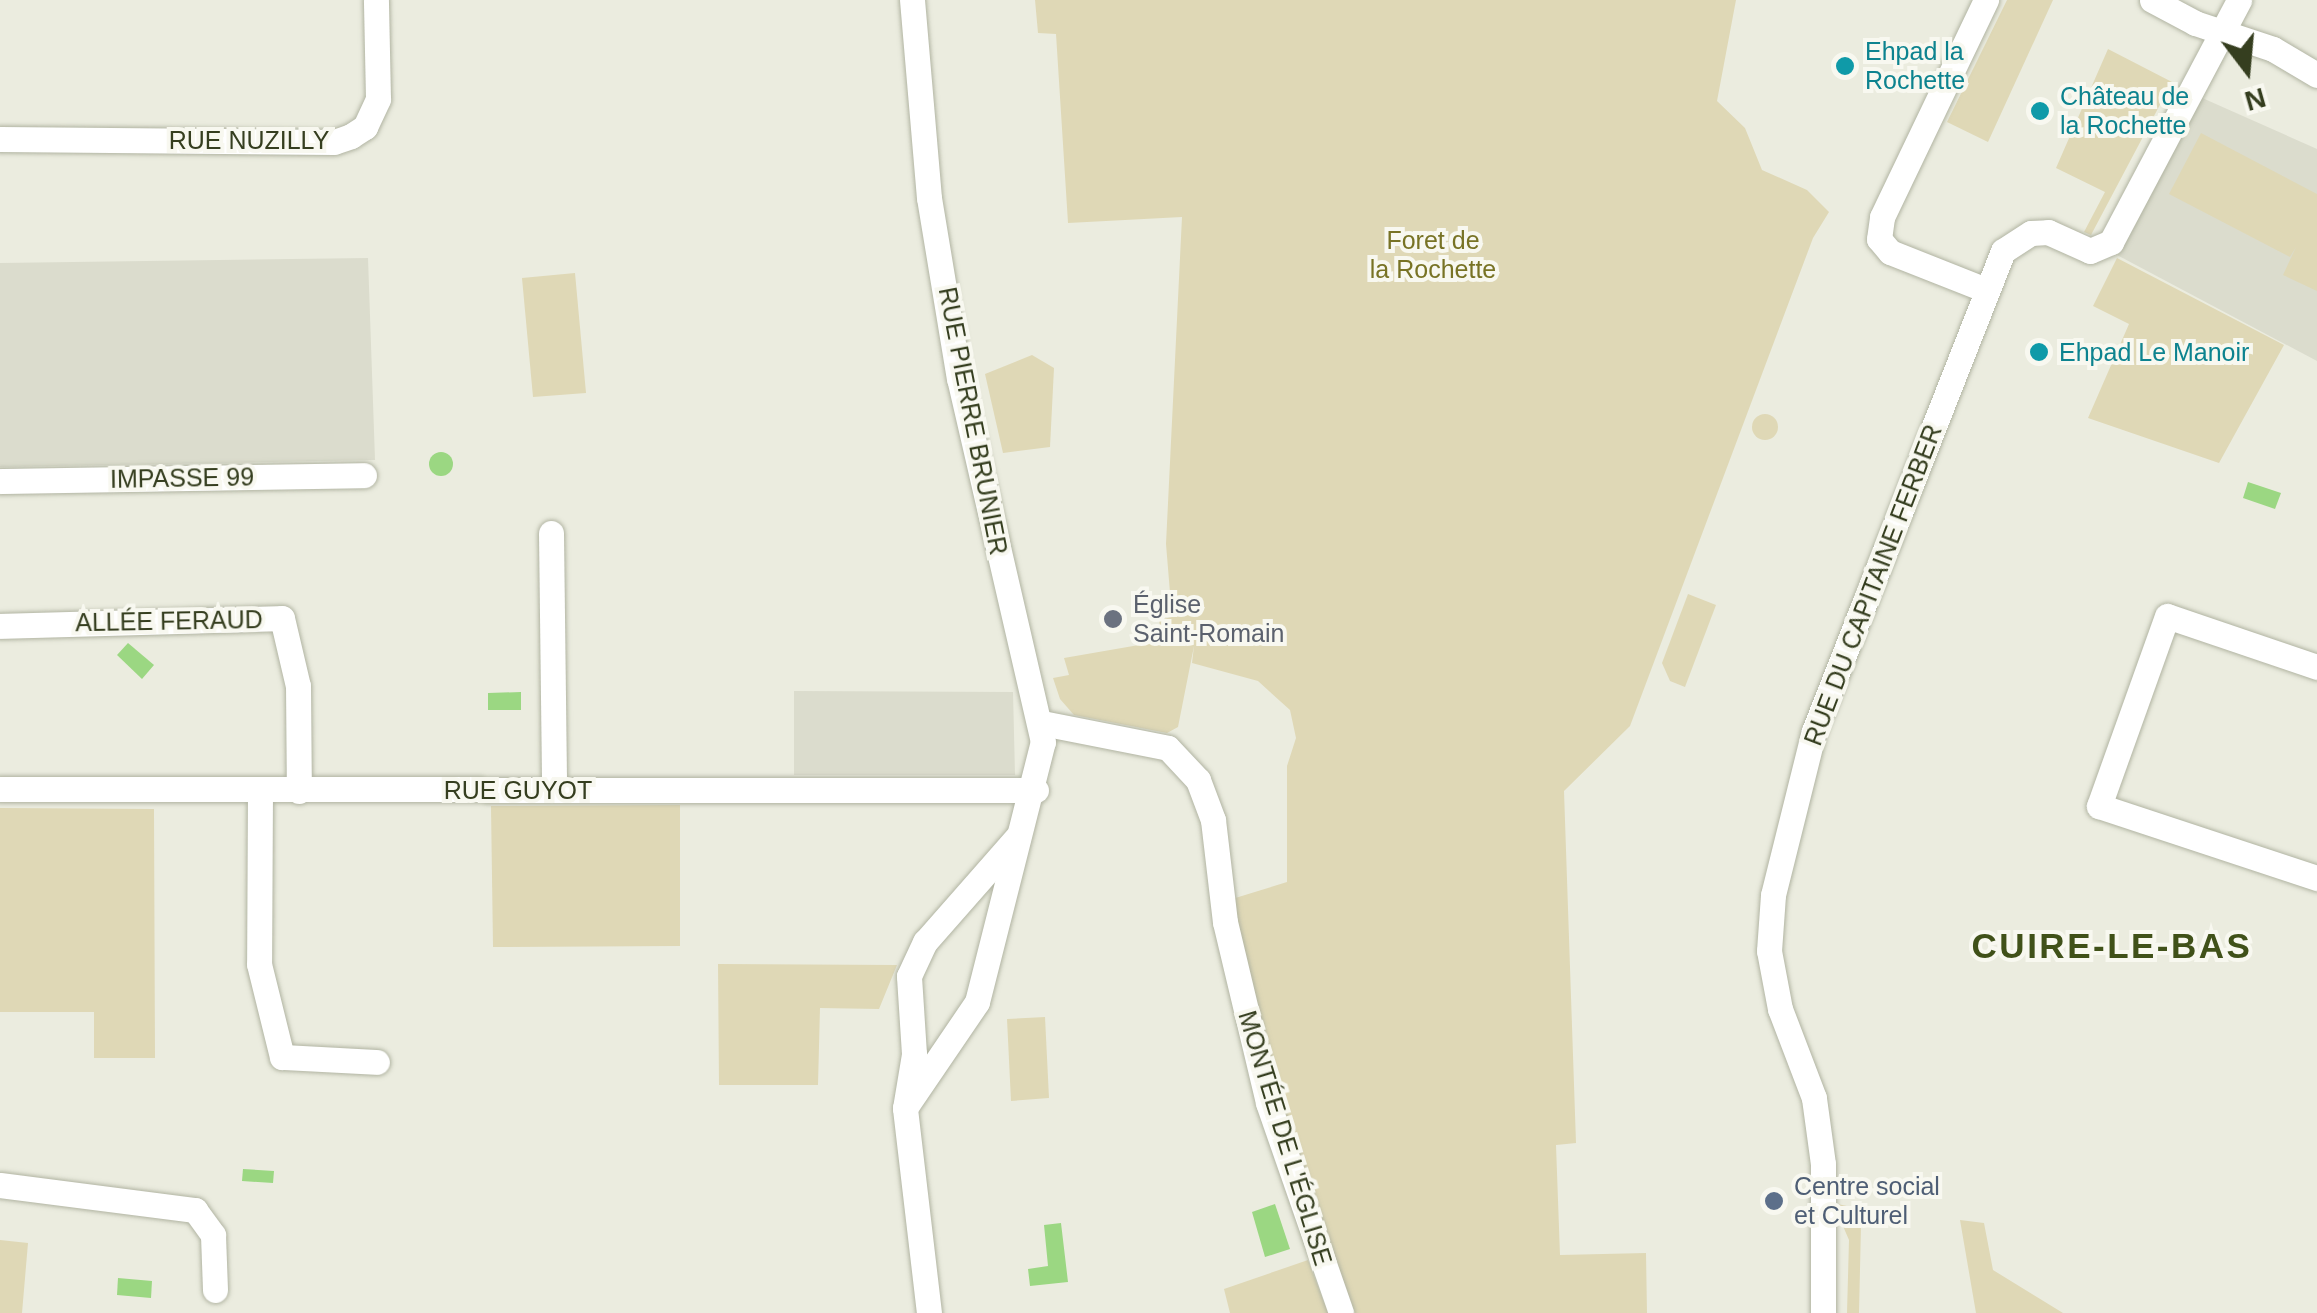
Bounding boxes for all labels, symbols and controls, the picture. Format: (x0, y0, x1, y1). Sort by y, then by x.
north arrow (2197, 20, 2297, 120)
place label: Ehpad la Rochette (1865, 37, 1965, 96)
marker: Ehpad la Rochette (1834, 55, 1856, 77)
place label: Château de la Rochette (2060, 82, 2189, 141)
text: N (2241, 82, 2269, 117)
marker: Château de la Rochette (2029, 100, 2051, 122)
street label: RUE NUZILLY (169, 125, 329, 155)
park label: Foret de la Rochette (1370, 226, 1496, 285)
street label: RUE PIERRE BRUNIER (932, 285, 1014, 557)
place label: Ehpad Le Manoir (2059, 337, 2249, 367)
marker: Ehpad Le Manoir (2028, 341, 2050, 363)
street label: RUE DU CAPITAINE FERBER (1798, 420, 1948, 750)
street label: IMPASSE 99 (110, 462, 254, 494)
place label: Église Saint-Romain (1133, 590, 1284, 649)
street label: ALLÉE FERAUD (75, 604, 263, 638)
marker: Église Saint-Romain (1102, 608, 1124, 630)
street label: RUE GUYOT (444, 775, 592, 805)
district label: CUIRE-LE-BAS (1972, 925, 2252, 967)
street label: MONTÉE DE L'ÉGLISE (1232, 1007, 1338, 1269)
place label: Centre social et Culturel (1794, 1172, 1940, 1231)
marker: Centre social et Culturel (1763, 1190, 1785, 1212)

